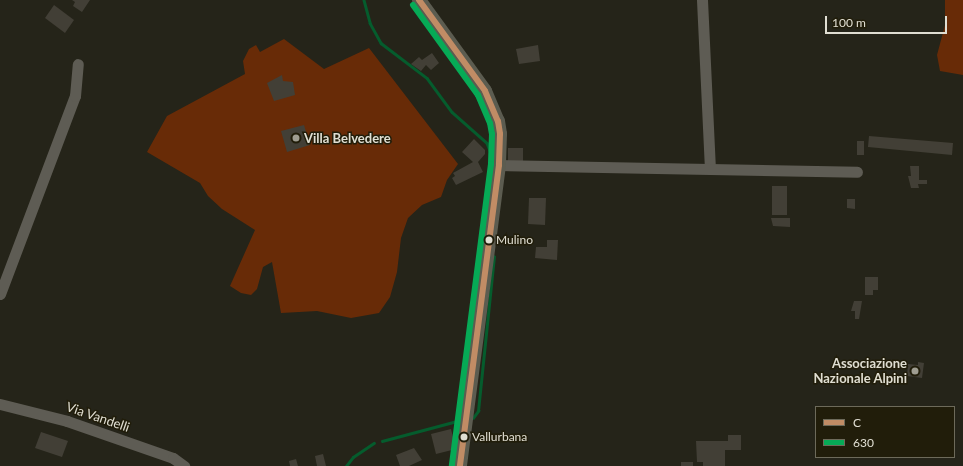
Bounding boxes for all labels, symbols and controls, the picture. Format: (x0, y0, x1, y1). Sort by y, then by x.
scale bar (827, 8, 949, 34)
text: 100 m (832, 15, 866, 30)
place label: Villa Belvedere (304, 130, 391, 146)
marker: Villa Belvedere (291, 133, 301, 143)
place label: Mulino (496, 233, 533, 247)
marker: Mulino (484, 235, 494, 245)
place label: Associazione Nazionale Alpini (813, 356, 907, 387)
marker: Associazione Nazionale Alpini (910, 366, 920, 376)
street label: Via Vandelli (64, 399, 132, 435)
legend (815, 406, 955, 458)
text: C (853, 415, 861, 430)
place label: Vallurbana (472, 430, 527, 444)
marker: Vallurbana (459, 432, 469, 442)
text: 630 (853, 435, 874, 450)

